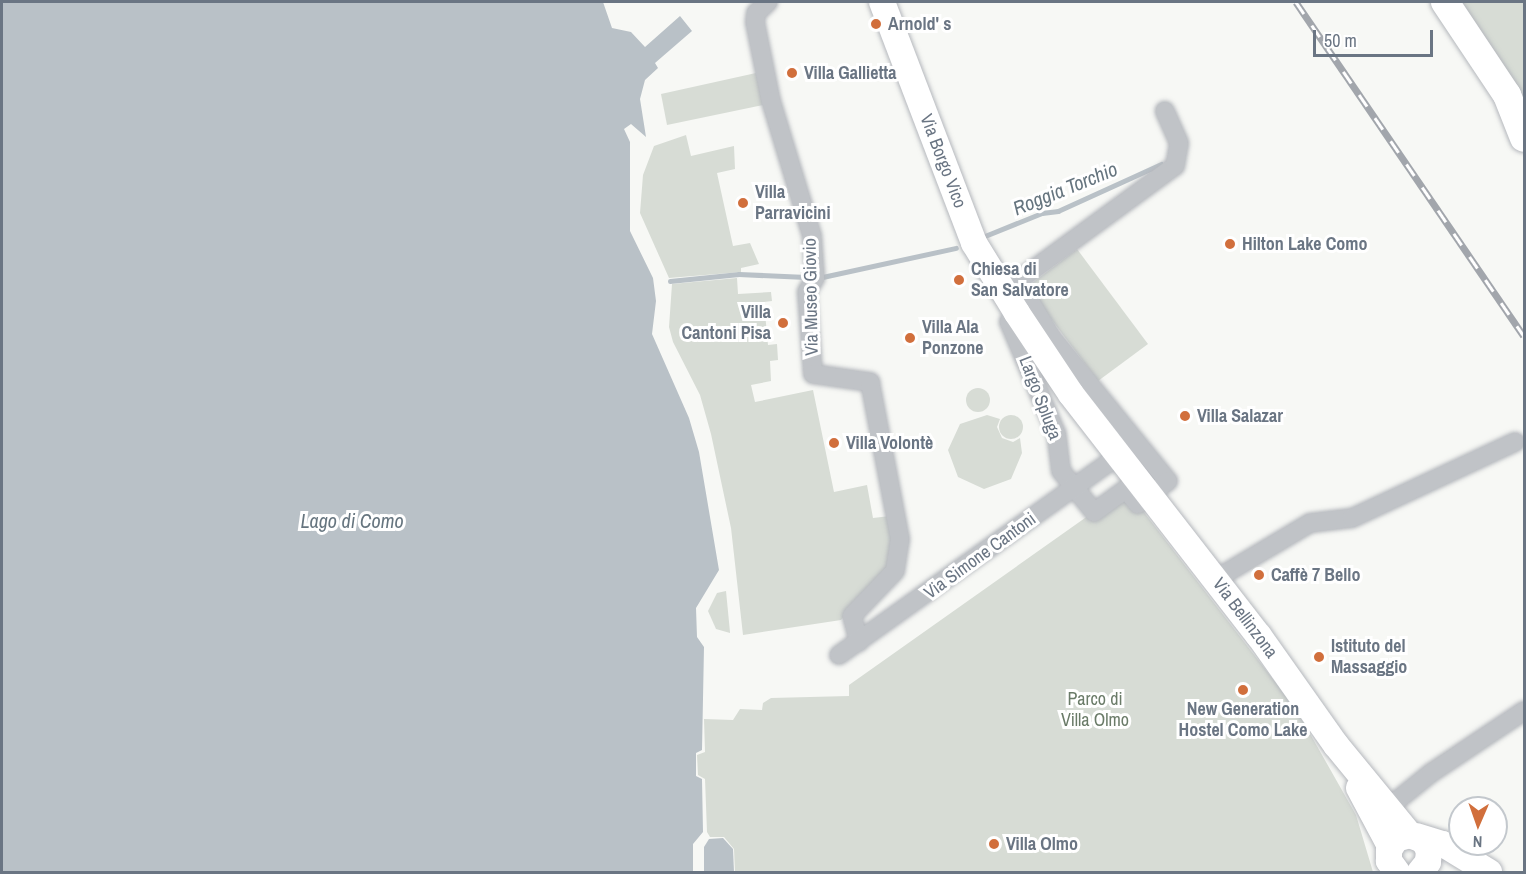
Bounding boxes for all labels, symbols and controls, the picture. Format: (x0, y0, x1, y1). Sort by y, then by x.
place label: Arnold' s (888, 13, 951, 35)
marker: Arnold' s (869, 17, 883, 31)
scale bar (1316, 18, 1436, 56)
text: 50 m (1324, 28, 1357, 53)
place label: Villa Gallietta (804, 62, 896, 84)
marker: Villa Gallietta (785, 66, 799, 80)
street label: Via Borgo Vico (915, 111, 971, 211)
water label: Roggia Torchio (1009, 156, 1121, 220)
place label: Villa Parravicini (755, 182, 830, 224)
marker: Villa Parravicini (736, 196, 750, 210)
place label: Hilton Lake Como (1242, 233, 1367, 255)
marker: Hilton Lake Como (1223, 237, 1237, 251)
street label: Via Museo Giovio (799, 238, 823, 356)
place label: Chiesa di San Salvatore (971, 259, 1069, 302)
marker: Chiesa di San Salvatore (952, 273, 966, 287)
place label: Villa Cantoni Pisa (682, 302, 771, 344)
marker: Villa Cantoni Pisa (776, 316, 790, 330)
place label: Villa Ala Ponzone (922, 317, 984, 360)
marker: Villa Ala Ponzone (903, 331, 917, 345)
street label: Largo Spluga (1014, 353, 1066, 443)
place label: Villa Salazar (1197, 405, 1283, 427)
marker: Villa Salazar (1178, 409, 1192, 423)
place label: Villa Volontè (846, 432, 933, 454)
marker: Villa Volontè (827, 436, 841, 450)
water label: Lago di Como (300, 508, 404, 532)
street label: Via Simone Cantoni (920, 508, 1040, 604)
place label: Caffè 7 Bello (1271, 564, 1360, 586)
marker: Caffè 7 Bello (1252, 568, 1266, 582)
street label: Via Bellinzona (1208, 574, 1282, 662)
place label: Istituto del Massaggio (1331, 636, 1407, 678)
marker: Istituto del Massaggio (1312, 650, 1326, 664)
marker: New Generation Hostel Como Lake (1236, 683, 1250, 697)
park label: Parco di Villa Olmo (1061, 689, 1129, 732)
place label: New Generation Hostel Como Lake (1179, 699, 1307, 742)
north arrow (1448, 796, 1508, 856)
text: N (1472, 831, 1483, 853)
place label: Villa Olmo (1006, 833, 1078, 855)
marker: Villa Olmo (987, 837, 1001, 851)

